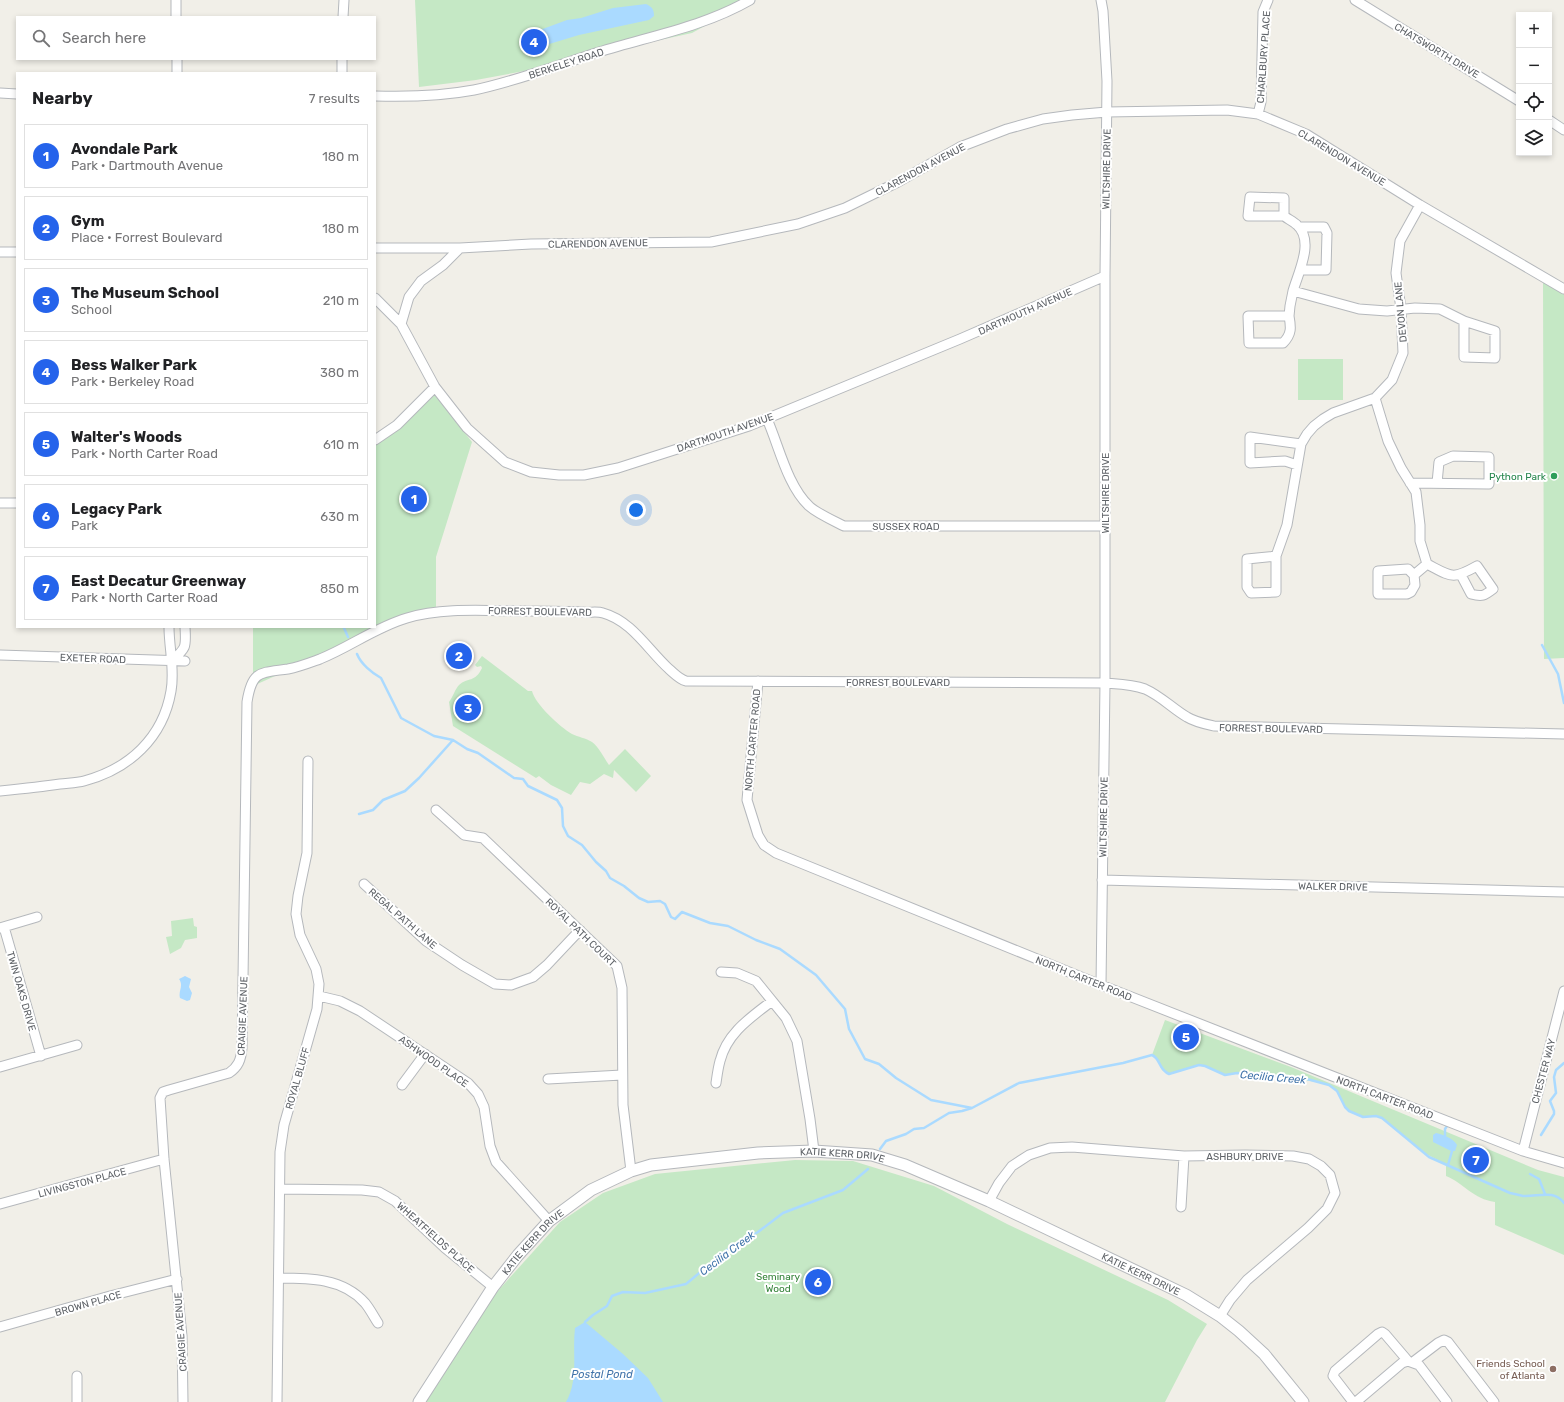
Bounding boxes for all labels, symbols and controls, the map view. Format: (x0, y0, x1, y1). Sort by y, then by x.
street label: CHARLBURY PLACE (1255, 10, 1273, 104)
map controls (1516, 12, 1552, 156)
button: + (1516, 12, 1552, 48)
search box (16, 16, 376, 60)
street label: CHATSWORTH DRIVE (1392, 21, 1481, 81)
icon: search (30, 27, 52, 49)
pin: 4 (521, 27, 547, 57)
text: Search here (62, 29, 146, 47)
street label: BERKELEY ROAD (527, 46, 606, 82)
button: − (1516, 48, 1552, 84)
button: locate (1516, 84, 1552, 120)
text: Nearby (32, 88, 93, 108)
text: 7 results (309, 91, 360, 106)
button: layers (1516, 120, 1552, 156)
street label: CLARENDON AVENUE (1295, 127, 1388, 189)
street label: WILTSHIRE DRIVE (1100, 128, 1114, 210)
text: Avondale Park (71, 140, 178, 158)
street label: CLARENDON AVENUE (873, 141, 968, 199)
text: 1 (43, 149, 49, 164)
text: 180 m (322, 149, 359, 164)
text: Park · Dartmouth Avenue (71, 158, 223, 173)
text: Gym (71, 212, 105, 230)
text: 2 (42, 221, 50, 236)
text: 180 m (322, 221, 359, 236)
text: Place · Forrest Boulevard (71, 230, 222, 245)
street label: CLARENDON AVENUE (548, 237, 648, 251)
street label: DEVON LANE (1392, 281, 1410, 343)
text: The Museum School (71, 284, 219, 302)
street label: DARTMOUTH AVENUE (977, 286, 1074, 338)
text: 3 (42, 293, 50, 308)
text: 210 m (323, 293, 359, 308)
text: School (71, 302, 112, 317)
text: Bess Walker Park (71, 356, 197, 374)
text: 4 (42, 365, 50, 380)
text: 380 m (320, 365, 359, 380)
text: Park · Berkeley Road (71, 374, 194, 389)
street label: DARTMOUTH AVENUE (675, 411, 775, 455)
text: Walter's Woods (71, 428, 182, 446)
text: 5 (42, 437, 50, 452)
text: 610 m (323, 437, 359, 452)
text: Park · North Carter Road (71, 446, 218, 461)
street label: WILTSHIRE DRIVE (1100, 453, 1112, 533)
place label: Python Park (1489, 471, 1547, 483)
marker: Python Park (1549, 471, 1559, 481)
pin: 1 (401, 484, 427, 514)
text: Legacy Park (71, 500, 162, 518)
your location (626, 500, 646, 520)
text: 6 (42, 509, 50, 524)
text: 630 m (320, 509, 359, 524)
text: Park (71, 518, 98, 533)
street label: SUSSEX ROAD (872, 521, 940, 533)
text: East Decatur Greenway (71, 572, 246, 590)
text: 7 (42, 581, 50, 596)
text: 850 m (320, 581, 359, 596)
text: Park · North Carter Road (71, 590, 218, 605)
street label: FORREST BOULEVARD (488, 605, 592, 619)
pin: 2 (446, 641, 472, 671)
street label: EXETER ROAD (60, 652, 126, 666)
street label: FORREST BOULEVARD (846, 677, 950, 689)
street label: NORTH CARTER ROAD (743, 688, 763, 792)
pin: 3 (455, 693, 481, 723)
street label: FORREST BOULEVARD (1219, 722, 1323, 736)
street label: WILTSHIRE DRIVE (1097, 776, 1111, 858)
street label: WALKER DRIVE (1298, 880, 1368, 894)
street label: REGAL PATH LANE (366, 886, 439, 952)
street label: ROYAL PATH COURT (543, 896, 618, 970)
street label: TWIN OAKS DRIVE (4, 950, 38, 1033)
street label: NORTH CARTER ROAD (1034, 954, 1134, 1004)
street label: CRAIGIE AVENUE (236, 976, 250, 1056)
pin: 5 (1173, 1022, 1199, 1052)
street label: ASHWOOD PLACE (396, 1033, 470, 1090)
street label: CHESTER WAY (1530, 1037, 1559, 1105)
street label: ROYAL BLUFF (283, 1046, 313, 1111)
water label: Cecilia Creek (1239, 1068, 1307, 1087)
street label: NORTH CARTER ROAD (1334, 1074, 1435, 1122)
pin: 7 (1463, 1145, 1489, 1175)
street label: KATIE KERR DRIVE (800, 1146, 886, 1166)
street label: ASHBURY DRIVE (1206, 1151, 1284, 1163)
street label: LIVINGSTON PLACE (37, 1165, 128, 1200)
street label: WHEATFIELDS PLACE (394, 1200, 477, 1276)
street label: KATIE KERR DRIVE (500, 1207, 566, 1278)
water label: Cecilia Creek (697, 1228, 758, 1278)
street label: KATIE KERR DRIVE (1100, 1251, 1182, 1298)
pin: 6 (805, 1267, 831, 1297)
park label: Seminary Wood (756, 1271, 800, 1295)
street label: BROWN PLACE (54, 1289, 123, 1319)
street label: CRAIGIE AVENUE (172, 1292, 190, 1372)
place label: Friends School of Atlanta (1476, 1358, 1545, 1382)
marker: Friends School of Atlanta (1548, 1364, 1558, 1374)
water label: Postal Pond (571, 1368, 633, 1381)

